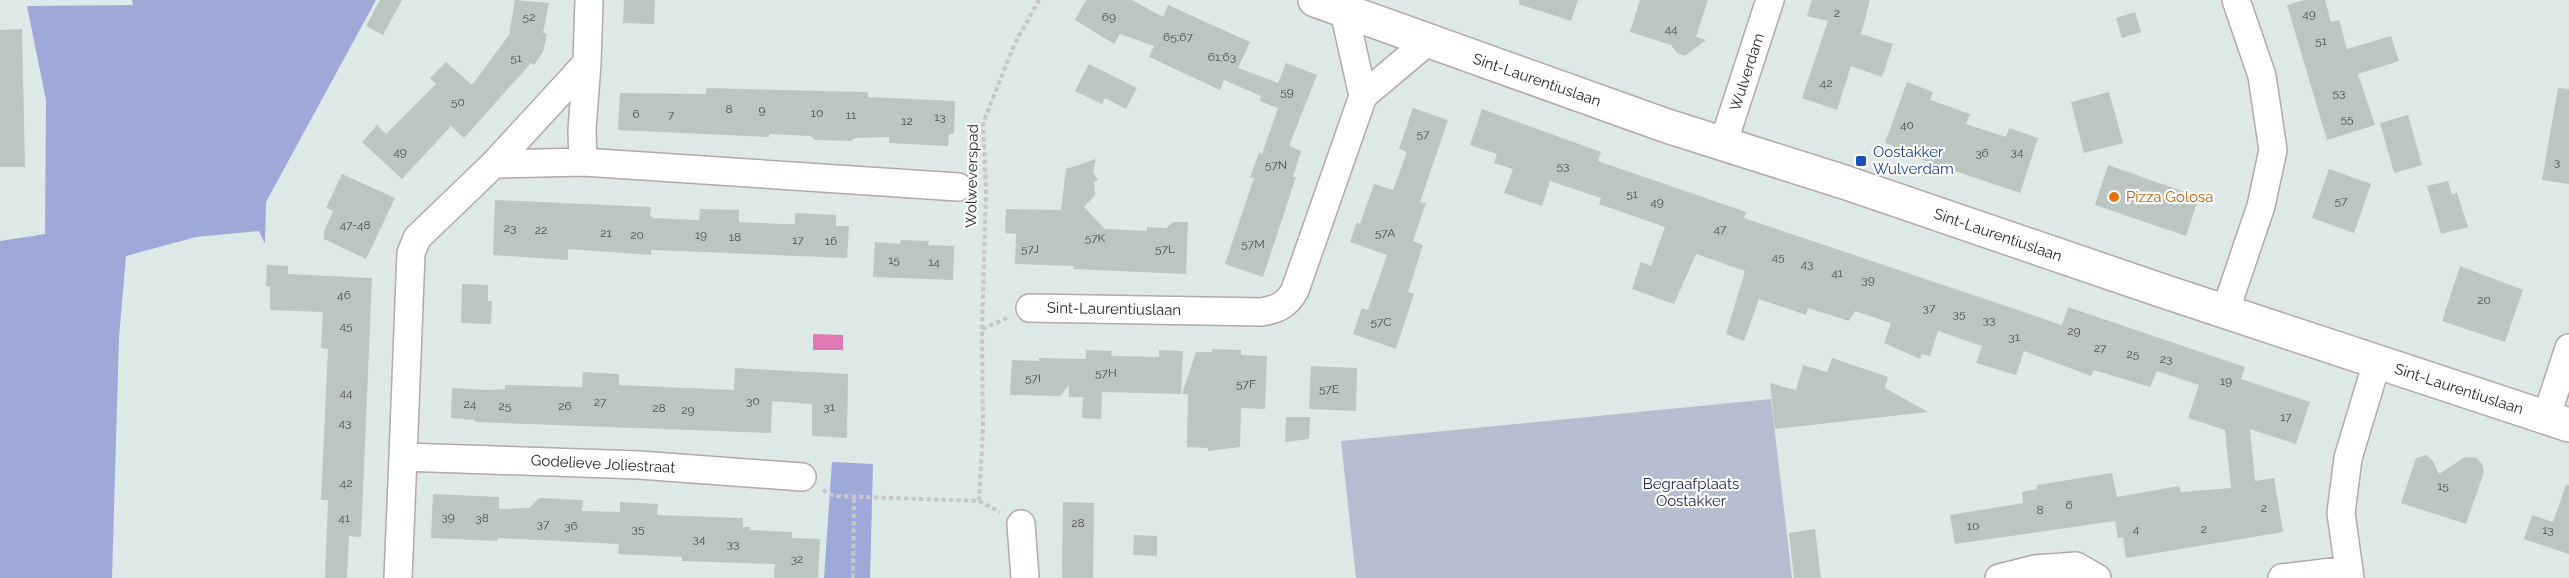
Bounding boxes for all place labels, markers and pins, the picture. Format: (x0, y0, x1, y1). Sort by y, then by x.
place label: Oostakker Wulverdam (1873, 143, 1954, 178)
marker: Oostakker Wulverdam (1854, 154, 1868, 168)
place label: Pizza Golosa (2126, 188, 2213, 206)
marker: Pizza Golosa (2107, 190, 2121, 204)

